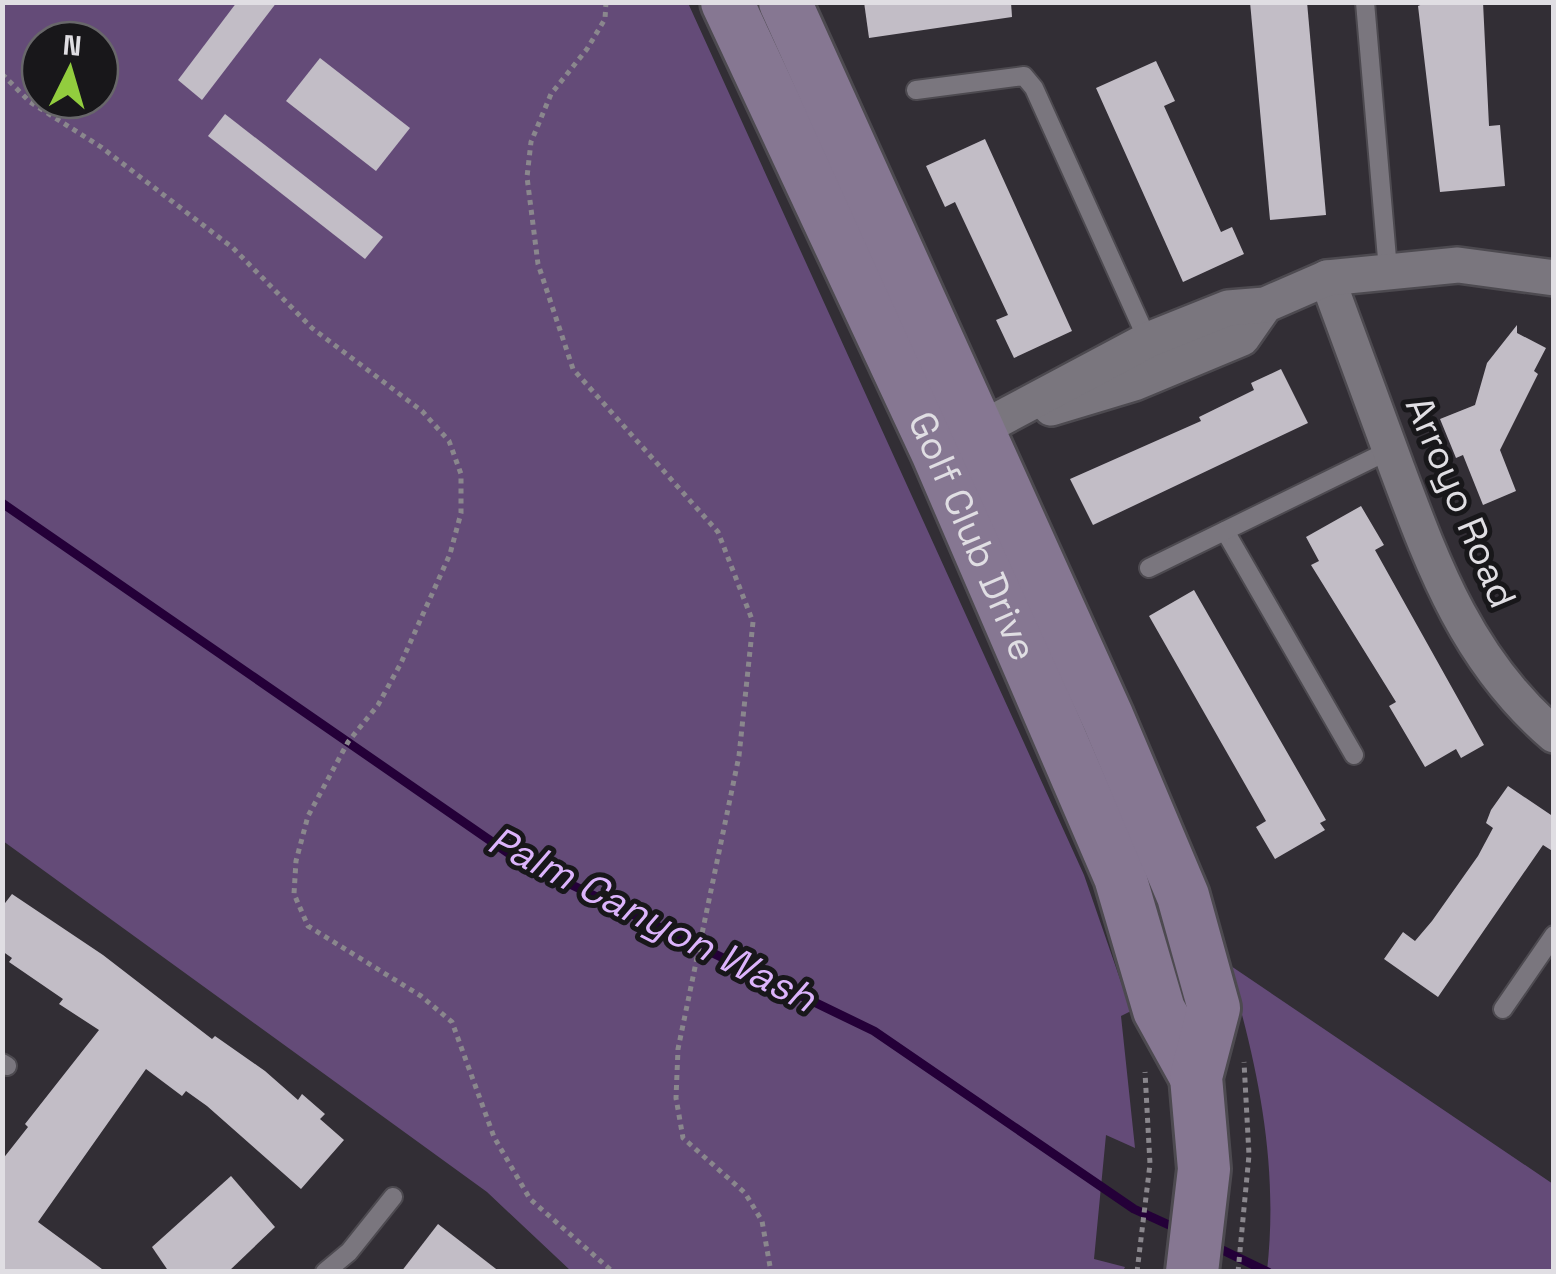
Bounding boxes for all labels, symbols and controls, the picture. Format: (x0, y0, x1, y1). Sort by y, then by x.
north arrow (20, 20, 120, 120)
text: N (61, 26, 83, 64)
street label: Arroyo Road (1395, 389, 1527, 615)
street label: Golf Club Drive (897, 404, 1048, 668)
water label: Palm Canyon Wash (480, 814, 826, 1024)

